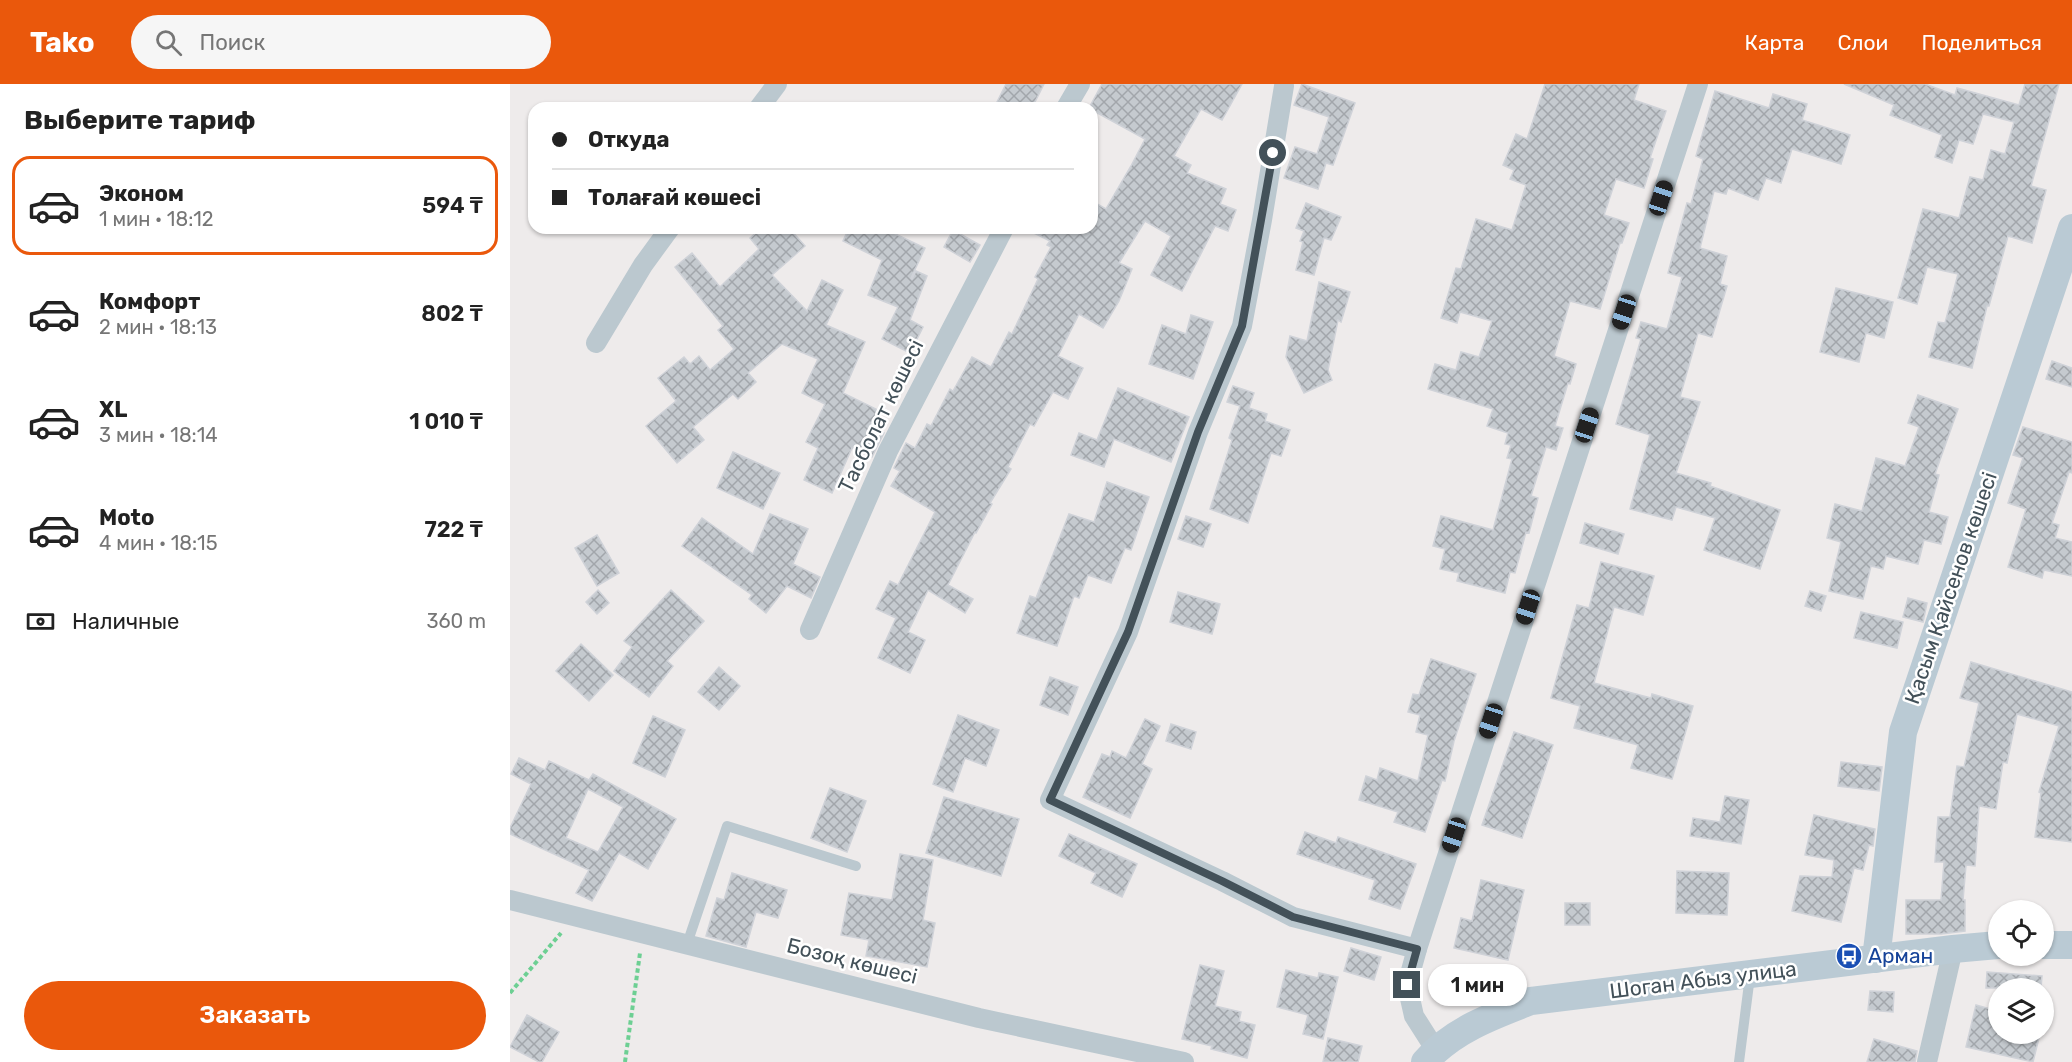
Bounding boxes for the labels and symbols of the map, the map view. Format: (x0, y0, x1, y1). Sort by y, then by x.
route start (1259, 139, 1286, 166)
car (1647, 178, 1675, 218)
car (1610, 292, 1638, 332)
street label: Тасболат көшесі (833, 335, 928, 496)
car (1573, 405, 1601, 445)
street label: Қасым Қайсенов көшесі (1899, 469, 2002, 707)
car (1514, 587, 1542, 627)
car (1477, 701, 1505, 741)
car (1440, 815, 1468, 855)
street label: Бозоқ көшесі (784, 932, 920, 989)
bus stop icon: Арман (1834, 941, 1864, 971)
place label: Арман (1868, 943, 1933, 968)
street label: Шоган Абыз улица (1608, 956, 1798, 1003)
callout: 1 мин (1428, 964, 1527, 1006)
route end (1393, 971, 1420, 998)

